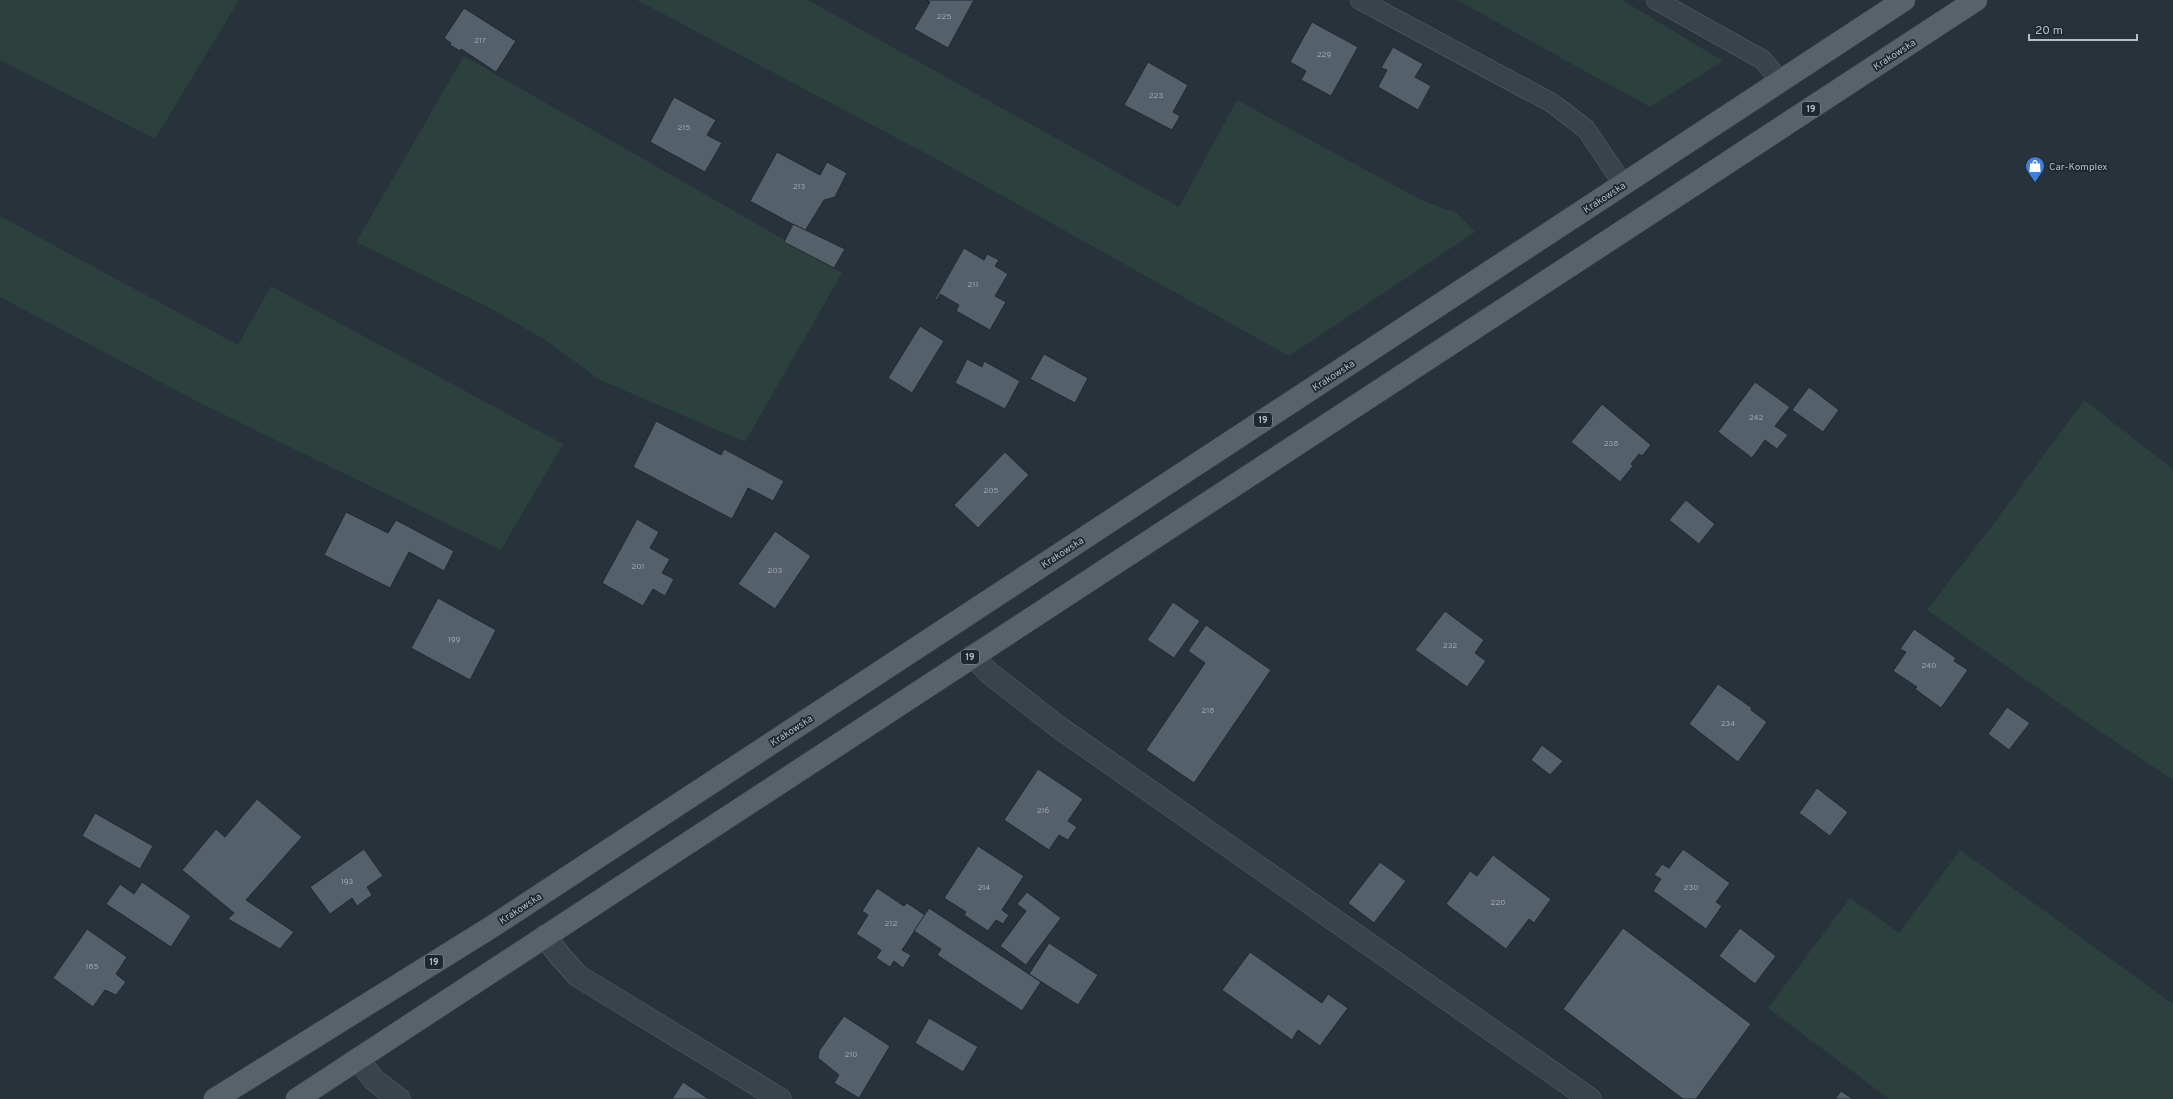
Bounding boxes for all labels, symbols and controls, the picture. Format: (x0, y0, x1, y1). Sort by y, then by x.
house number: 225 (937, 12, 951, 22)
scale bar (2029, 16, 2137, 42)
text: 20 m (2035, 23, 2063, 39)
house number: 217 (474, 36, 486, 46)
street label: Krakowska (1871, 37, 1919, 74)
house number: 229 (1317, 50, 1332, 60)
house number: 223 (1149, 91, 1163, 101)
road number: 19 (1802, 102, 1820, 116)
house number: 215 (678, 123, 690, 133)
shop icon: Car-Komplex (2024, 155, 2046, 183)
place label: Car-Komplex (2049, 161, 2107, 174)
street label: Krakowska (1581, 180, 1629, 217)
house number: 213 (793, 182, 806, 192)
house number: 211 (968, 280, 978, 290)
street label: Krakowska (1310, 358, 1358, 395)
road number: 19 (1254, 413, 1272, 427)
house number: 242 (1749, 413, 1763, 423)
house number: 238 (1604, 439, 1618, 449)
house number: 205 (984, 486, 999, 496)
street label: Krakowska (1039, 535, 1087, 572)
house number: 201 (631, 562, 645, 572)
house number: 203 (768, 566, 783, 576)
house number: 199 (448, 635, 460, 645)
house number: 232 (1443, 641, 1457, 651)
road number: 19 (961, 650, 979, 664)
house number: 240 (1922, 661, 1936, 671)
house number: 218 (1202, 706, 1214, 716)
street label: Krakowska (768, 713, 816, 750)
house number: 234 (1721, 719, 1735, 729)
house number: 216 (1037, 806, 1050, 816)
house number: 193 (341, 877, 353, 887)
house number: 214 (978, 883, 990, 893)
house number: 230 (1684, 883, 1698, 893)
street label: Krakowska (497, 891, 545, 928)
house number: 220 (1491, 898, 1505, 908)
house number: 212 (885, 919, 897, 929)
road number: 19 (425, 955, 443, 969)
house number: 185 (86, 962, 98, 972)
house number: 210 (844, 1050, 858, 1060)

